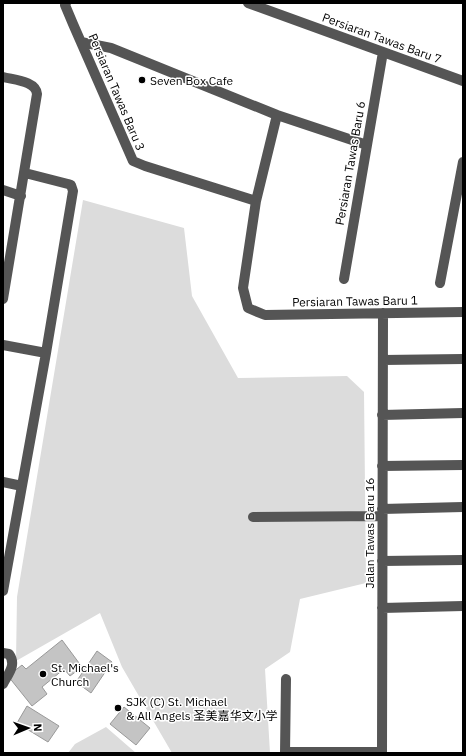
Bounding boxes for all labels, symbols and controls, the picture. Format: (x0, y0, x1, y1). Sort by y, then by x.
street label: Persiaran Tawas Baru 7 (320, 9, 444, 67)
street label: Persiaran Tawas Baru 3 (86, 31, 148, 153)
place label: Seven Box Cafe (150, 73, 234, 88)
marker: Seven Box Cafe (137, 75, 147, 85)
street label: Persiaran Tawas Baru 6 (332, 100, 368, 226)
street label: Persiaran Tawas Baru 1 (292, 292, 418, 310)
street label: Jalan Tawas Baru 16 (362, 477, 377, 589)
place label: St. Michael's Church (51, 660, 119, 689)
marker: St. Michael's Church (38, 669, 48, 679)
place label: SJK (C) St. Michael & All Angels 圣美嘉华文小学 (126, 694, 277, 723)
marker: SJK (C) St. Michael & All Angels 圣美嘉华文小学 (113, 703, 123, 713)
north arrow (8, 708, 48, 748)
text: N (31, 723, 45, 732)

